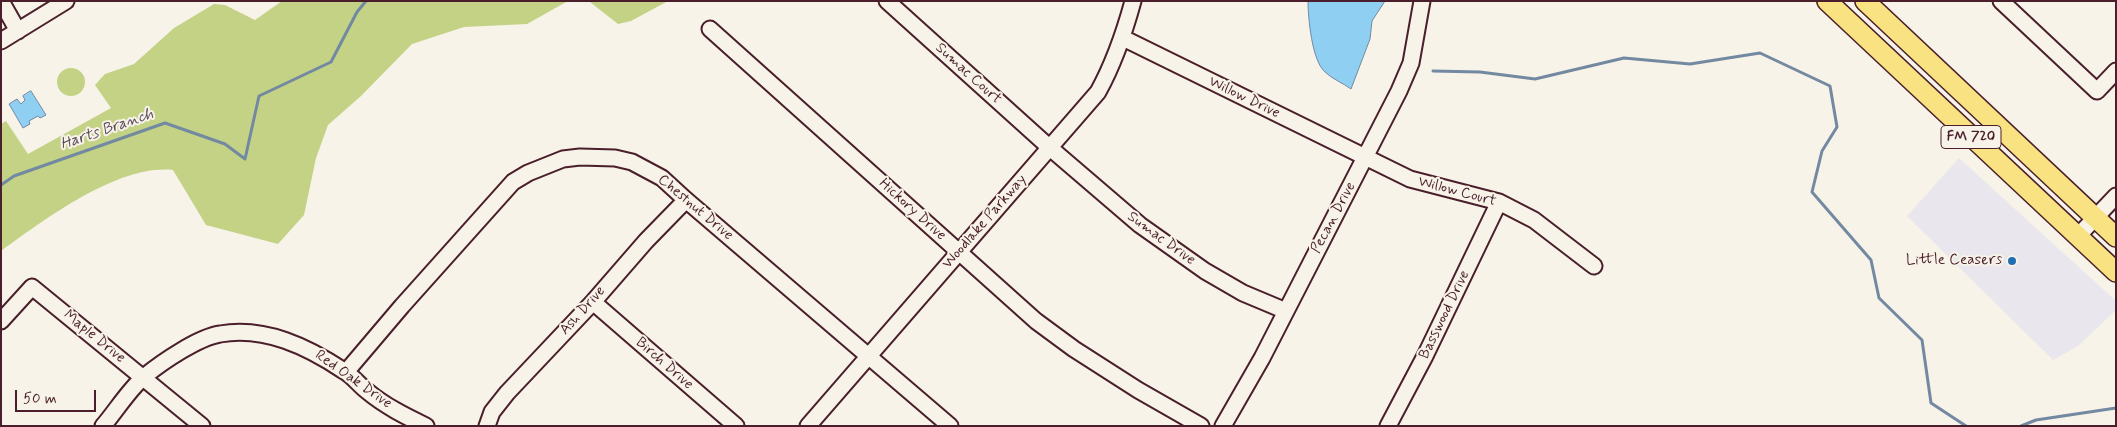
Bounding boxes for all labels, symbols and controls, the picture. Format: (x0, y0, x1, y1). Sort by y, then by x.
street label: Sumac Court (931, 40, 1005, 108)
street label: Willow Drive (1205, 73, 1283, 123)
water label: Harts Branch (58, 105, 156, 155)
road number: FM 720 (1941, 125, 2001, 148)
street label: Chestnut Drive (654, 171, 736, 245)
street label: Woodlake Parkway (939, 171, 1031, 273)
street label: Willow Court (1416, 173, 1498, 211)
street label: Hickory Drive (875, 175, 949, 245)
street label: Pecan Drive (1308, 179, 1360, 257)
street label: Sumac Drive (1123, 208, 1199, 270)
place label: Little Ceasers (1906, 252, 2002, 270)
marker: Little Ceasers (2006, 255, 2018, 267)
street label: Basswood Drive (1416, 268, 1474, 362)
street label: Ash Drive (556, 283, 610, 339)
street label: Maple Drive (59, 307, 129, 367)
street label: Birch Drive (631, 334, 697, 394)
street label: Red Oak Drive (311, 347, 395, 413)
scale bar (18, 380, 99, 412)
text: 50 m (23, 389, 57, 409)

